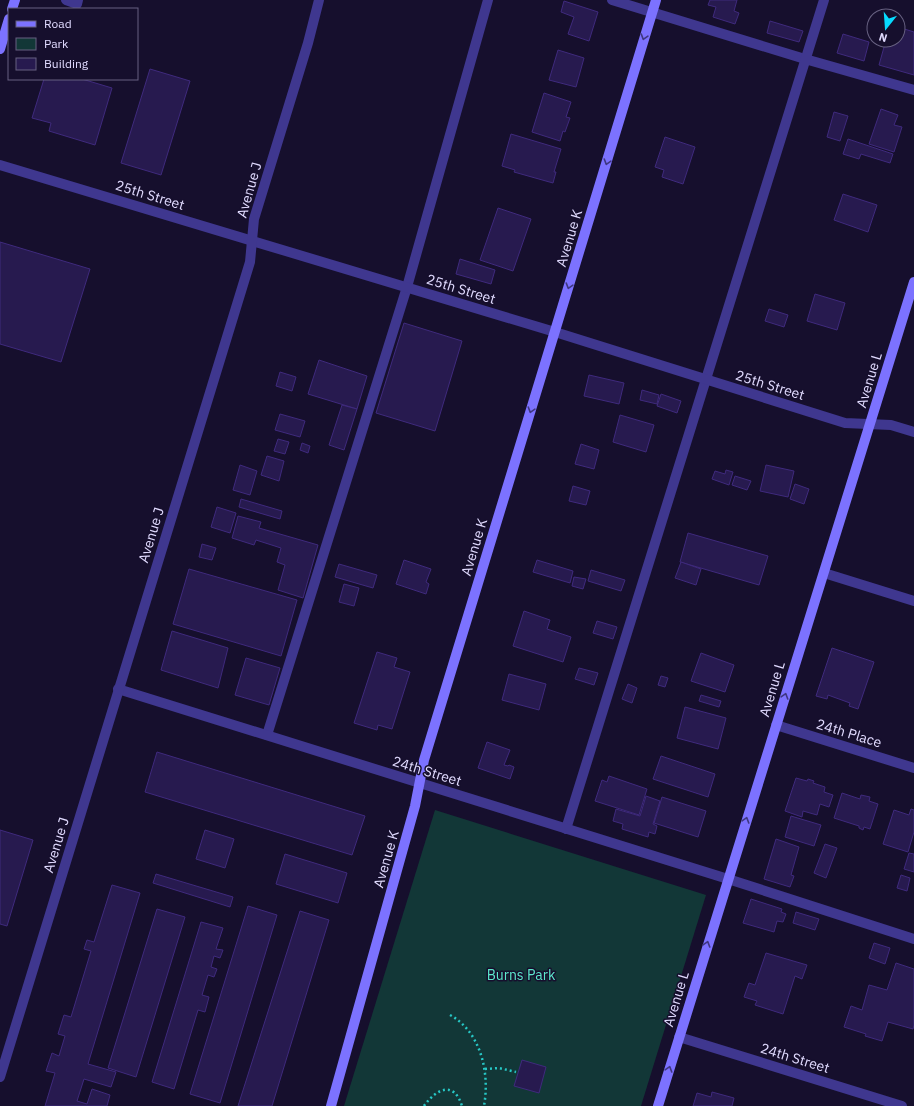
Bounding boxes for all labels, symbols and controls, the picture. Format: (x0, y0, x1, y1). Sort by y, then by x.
legend (8, 8, 138, 80)
north arrow (866, 8, 906, 48)
text: Road (44, 16, 72, 31)
text: N (877, 30, 889, 45)
one-way arrow (640, 34, 649, 41)
text: Park (44, 36, 69, 51)
text: Building (44, 56, 89, 71)
one-way arrow (603, 158, 612, 165)
street label: Avenue J (232, 160, 266, 220)
street label: 25th Street (113, 176, 187, 214)
street label: Avenue K (552, 207, 586, 269)
street label: 25th Street (424, 270, 498, 308)
one-way arrow (565, 282, 574, 289)
street label: Avenue L (852, 350, 886, 410)
street label: 25th Street (733, 366, 807, 404)
one-way arrow (527, 407, 536, 414)
street label: Avenue J (134, 505, 168, 565)
street label: Avenue K (457, 516, 491, 578)
street label: Avenue L (755, 659, 789, 719)
one-way arrow (780, 693, 789, 700)
street label: 24th Place (814, 715, 884, 752)
street label: 24th Street (390, 752, 464, 790)
street label: Avenue J (39, 815, 73, 875)
one-way arrow (741, 817, 750, 824)
street label: Avenue K (369, 828, 403, 890)
one-way arrow (702, 941, 711, 948)
park label: Burns Park (487, 966, 556, 984)
street label: Avenue L (659, 969, 693, 1029)
street label: 24th Street (758, 1039, 832, 1077)
one-way arrow (664, 1065, 673, 1072)

